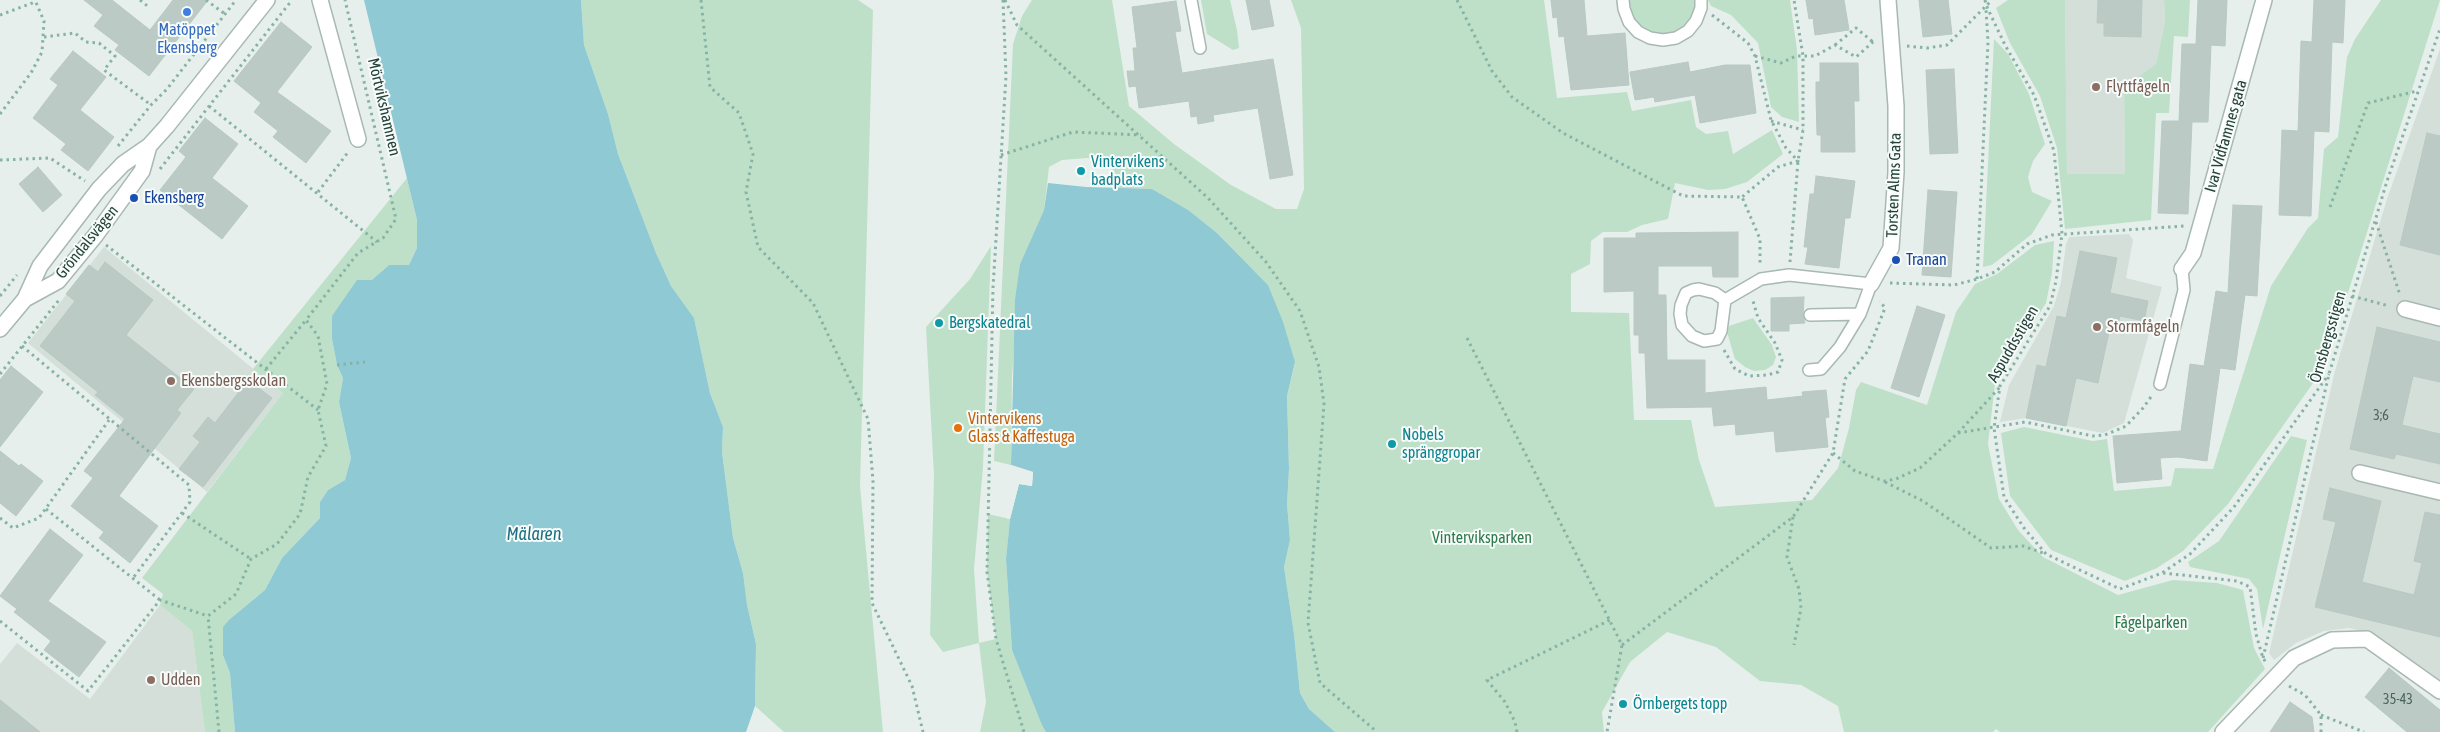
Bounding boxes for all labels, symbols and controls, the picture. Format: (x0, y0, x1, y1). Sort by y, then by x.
marker: Matöppet Ekensberg (181, 6, 193, 18)
place label: Matöppet Ekensberg (157, 20, 217, 58)
street label: Mörtvikshamnen (363, 56, 405, 158)
place label: Flyttfågeln (2106, 77, 2170, 97)
street label: Ivar Vidfamnes gata (2201, 77, 2251, 195)
marker: Flyttfågeln (2090, 81, 2102, 93)
street label: Torsten Alms Gata (1883, 132, 1905, 238)
place label: Vintervikens badplats (1091, 152, 1164, 190)
marker: Vintervikens badplats (1075, 165, 1087, 177)
place label: Ekensberg (144, 188, 204, 208)
marker: Ekensberg (128, 192, 140, 204)
street label: Gröndalsvägen (52, 201, 122, 283)
place label: Tranan (1906, 250, 1947, 270)
marker: Tranan (1890, 254, 1902, 266)
street label: Örnsbergsstigen (2306, 289, 2350, 385)
street label: Aspuddsstigen (1983, 302, 2043, 386)
place label: Bergskatedral (949, 313, 1030, 333)
marker: Bergskatedral (933, 317, 945, 329)
place label: Stormfågeln (2107, 317, 2180, 337)
marker: Stormfågeln (2091, 321, 2103, 333)
place label: Ekensbergsskolan (181, 371, 286, 391)
marker: Ekensbergsskolan (165, 375, 177, 387)
house number: 3;6 (2373, 408, 2389, 424)
place label: Vintervikens Glass & Kaffestuga (968, 409, 1075, 447)
marker: Vintervikens Glass & Kaffestuga (952, 422, 964, 434)
place label: Nobels spränggropar (1402, 425, 1480, 463)
marker: Nobels spränggropar (1386, 438, 1398, 450)
water label: Mälaren (507, 523, 561, 545)
park label: Vinterviksparken (1432, 528, 1532, 548)
park label: Fågelparken (2114, 613, 2188, 633)
place label: Udden (161, 670, 201, 690)
marker: Udden (145, 674, 157, 686)
house number: 35-43 (2383, 692, 2413, 708)
place label: Örnbergets topp (1633, 694, 1727, 714)
marker: Örnbergets topp (1617, 698, 1629, 710)

